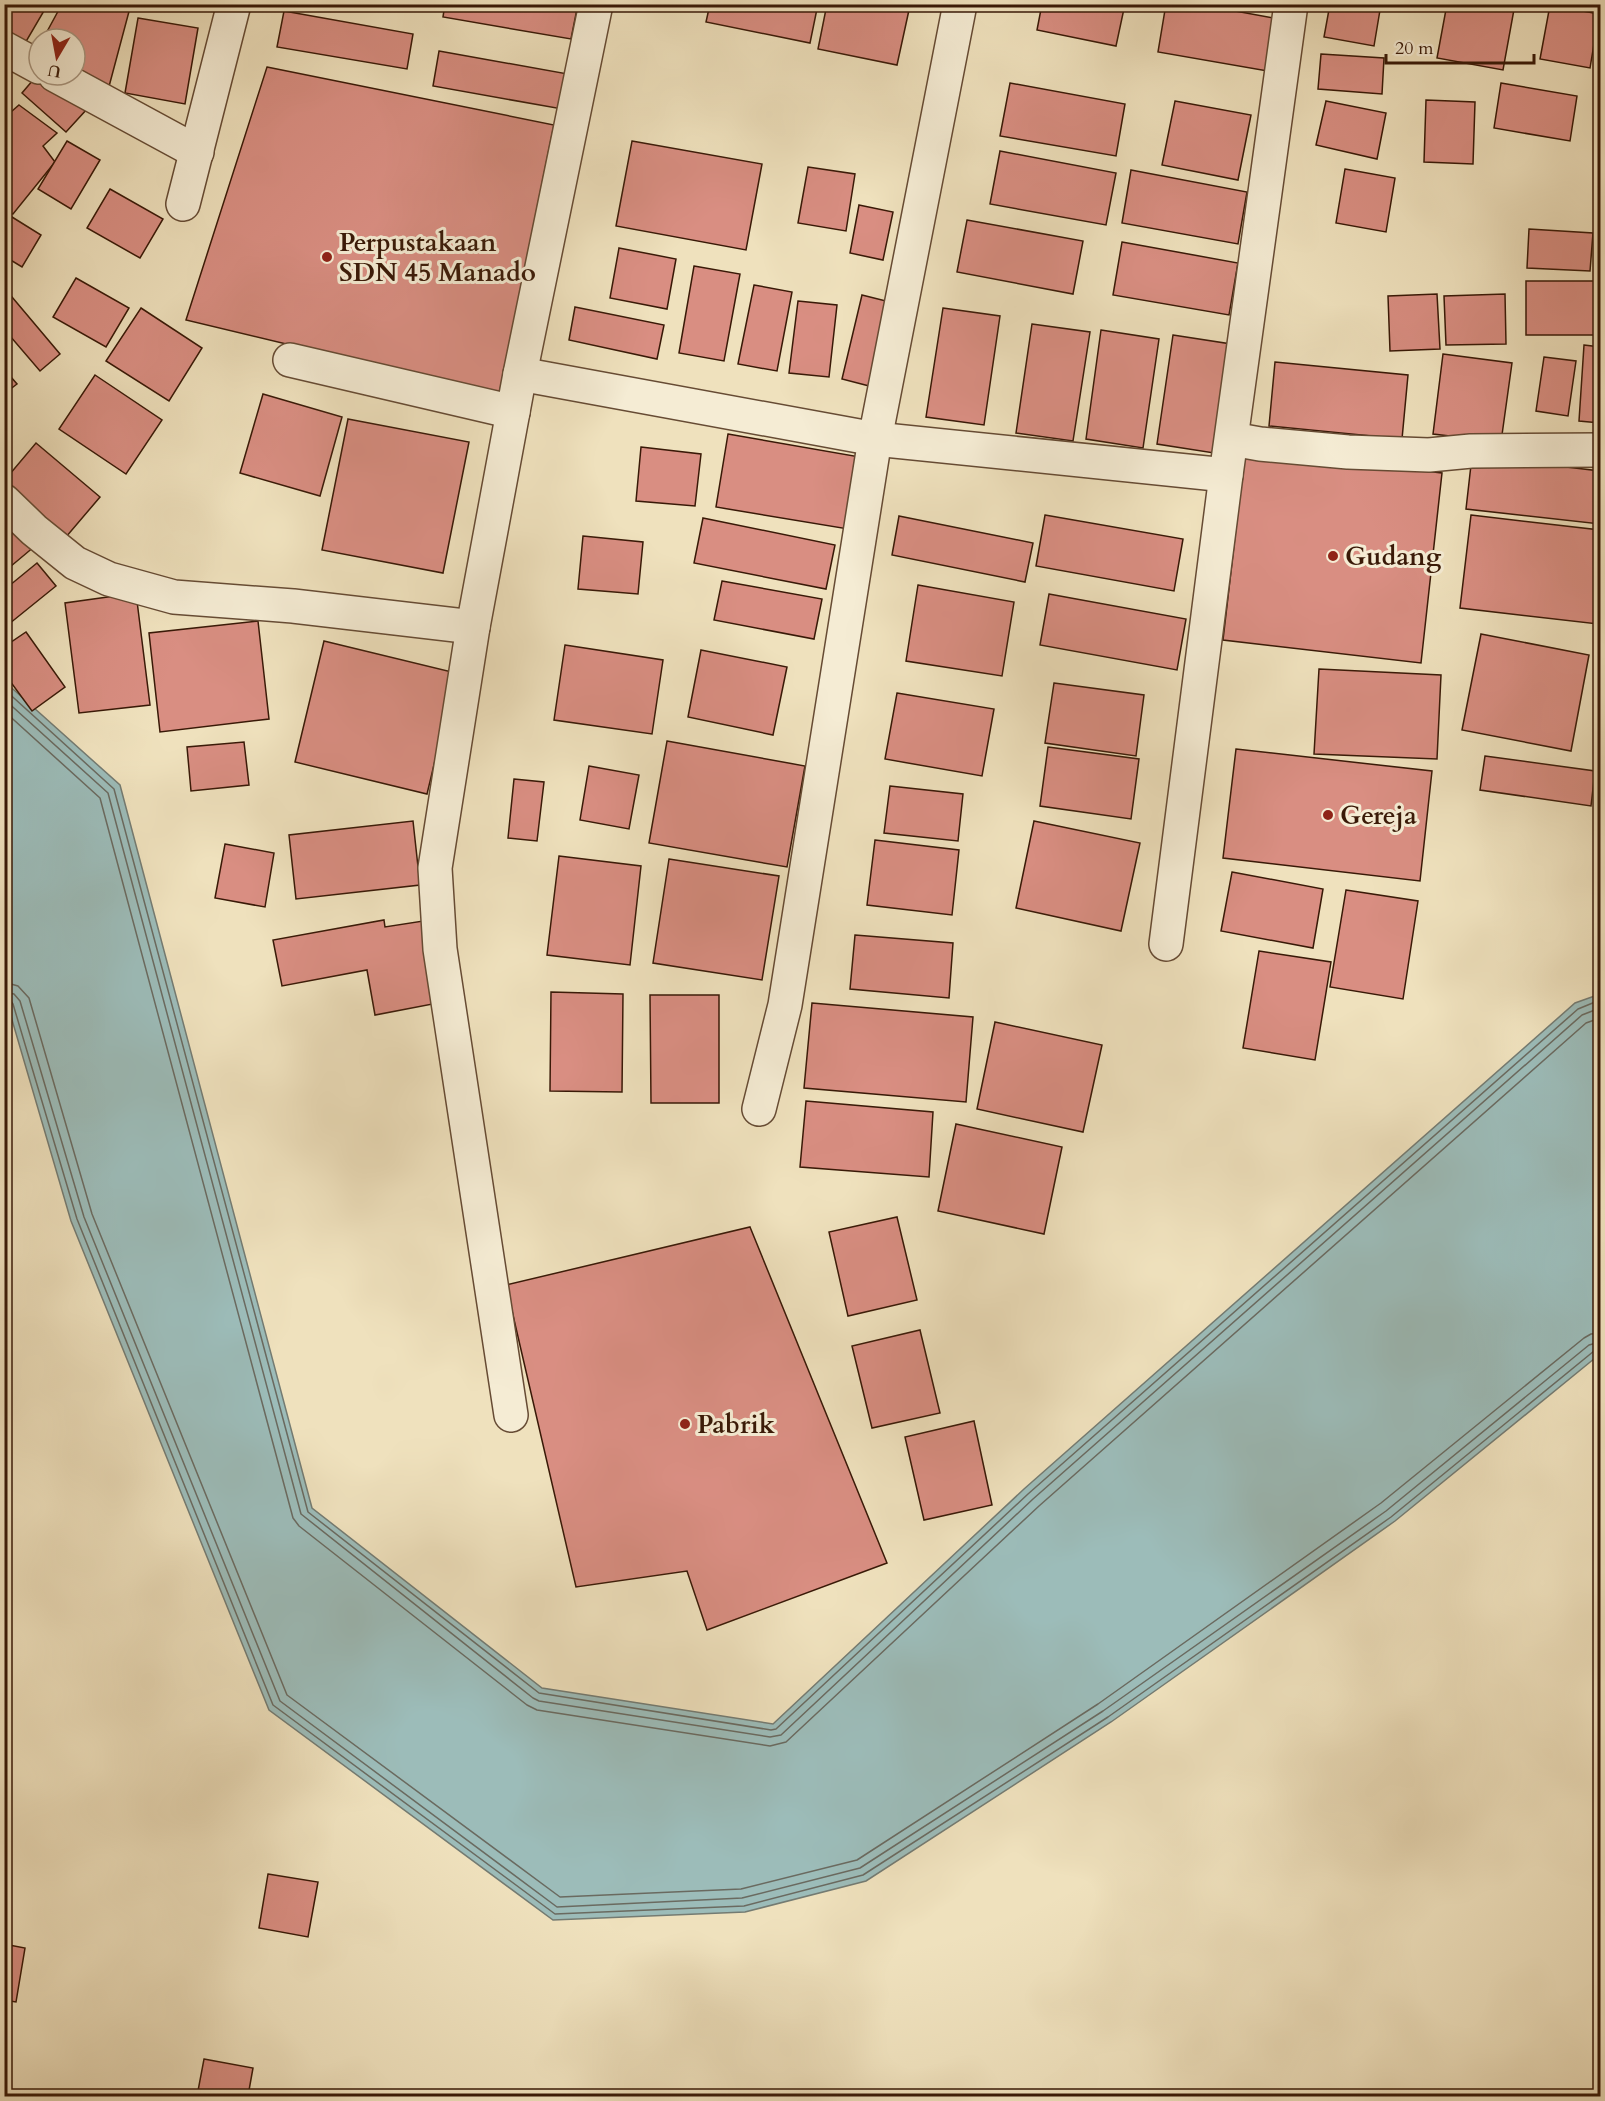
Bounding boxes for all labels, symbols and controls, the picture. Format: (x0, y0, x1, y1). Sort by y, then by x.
north arrow (27, 27, 87, 87)
scale bar (1386, 27, 1534, 65)
text: 20 m (1395, 36, 1434, 61)
text: U (46, 59, 63, 83)
place label: Perpustakaan SDN 45 Manado (339, 225, 536, 290)
marker: Perpustakaan SDN 45 Manado (320, 250, 334, 264)
place label: Gudang (1345, 539, 1442, 574)
marker: Gudang (1326, 549, 1340, 563)
place label: Gereja (1340, 798, 1417, 833)
marker: Gereja (1321, 808, 1335, 822)
place label: Pabrik (697, 1407, 776, 1442)
marker: Pabrik (678, 1417, 692, 1431)

